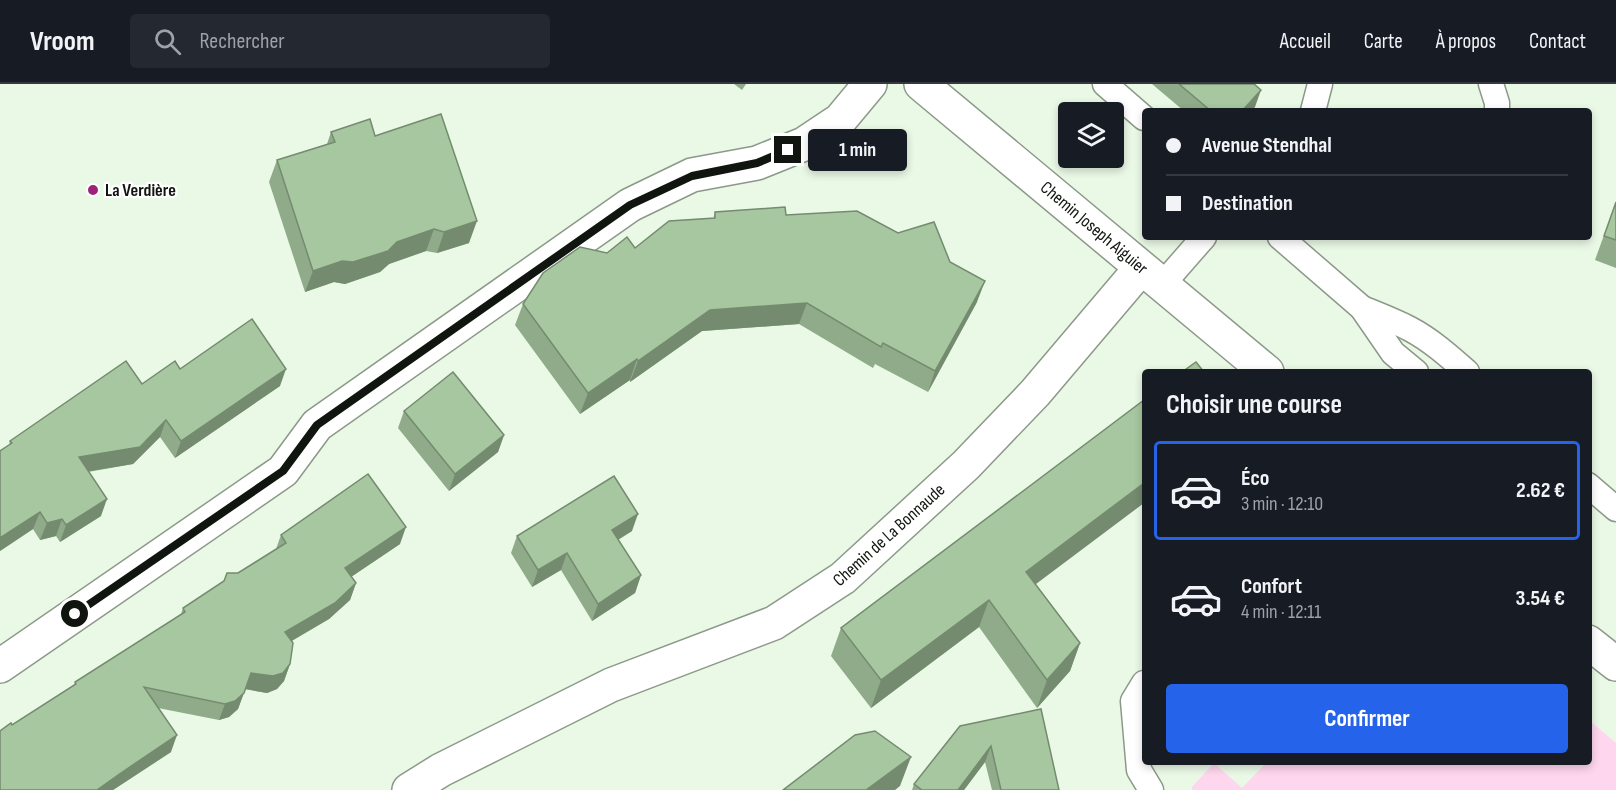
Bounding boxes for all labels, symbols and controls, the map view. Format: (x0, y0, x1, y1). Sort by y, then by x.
search box (130, 14, 550, 68)
text: Vroom (30, 25, 94, 58)
icon: search (151, 25, 184, 58)
text: Rechercher (199, 28, 285, 55)
text: Accueil (1280, 29, 1331, 54)
text: Carte (1364, 29, 1403, 54)
text: À propos (1436, 29, 1496, 54)
text: Contact (1529, 29, 1586, 54)
map controls (1058, 102, 1124, 168)
button: layers (1058, 102, 1124, 168)
callout: 1 min (809, 129, 908, 171)
text: Avenue Stendhal (1202, 132, 1332, 159)
route end (774, 136, 801, 163)
text: 1 min (839, 138, 876, 162)
street label: Chemin Joseph Aiguier (1036, 177, 1152, 279)
place label: La Verdière (105, 180, 176, 201)
marker: La Verdière (86, 183, 100, 197)
text: Destination (1202, 190, 1293, 217)
text: Choisir une course (1166, 389, 1342, 421)
icon: car (1169, 464, 1223, 518)
text: Éco (1241, 465, 1269, 492)
text: 2.62 € (1516, 477, 1565, 504)
street label: Chemin de La Bonnaude (829, 479, 949, 591)
text: 3 min · 12:10 (1241, 492, 1323, 516)
icon: car (1169, 572, 1223, 626)
text: Confort (1241, 573, 1302, 600)
text: 3.54 € (1516, 585, 1565, 612)
route start (61, 600, 88, 627)
text: 4 min · 12:11 (1241, 600, 1321, 624)
button: Confirmer (1166, 684, 1568, 753)

